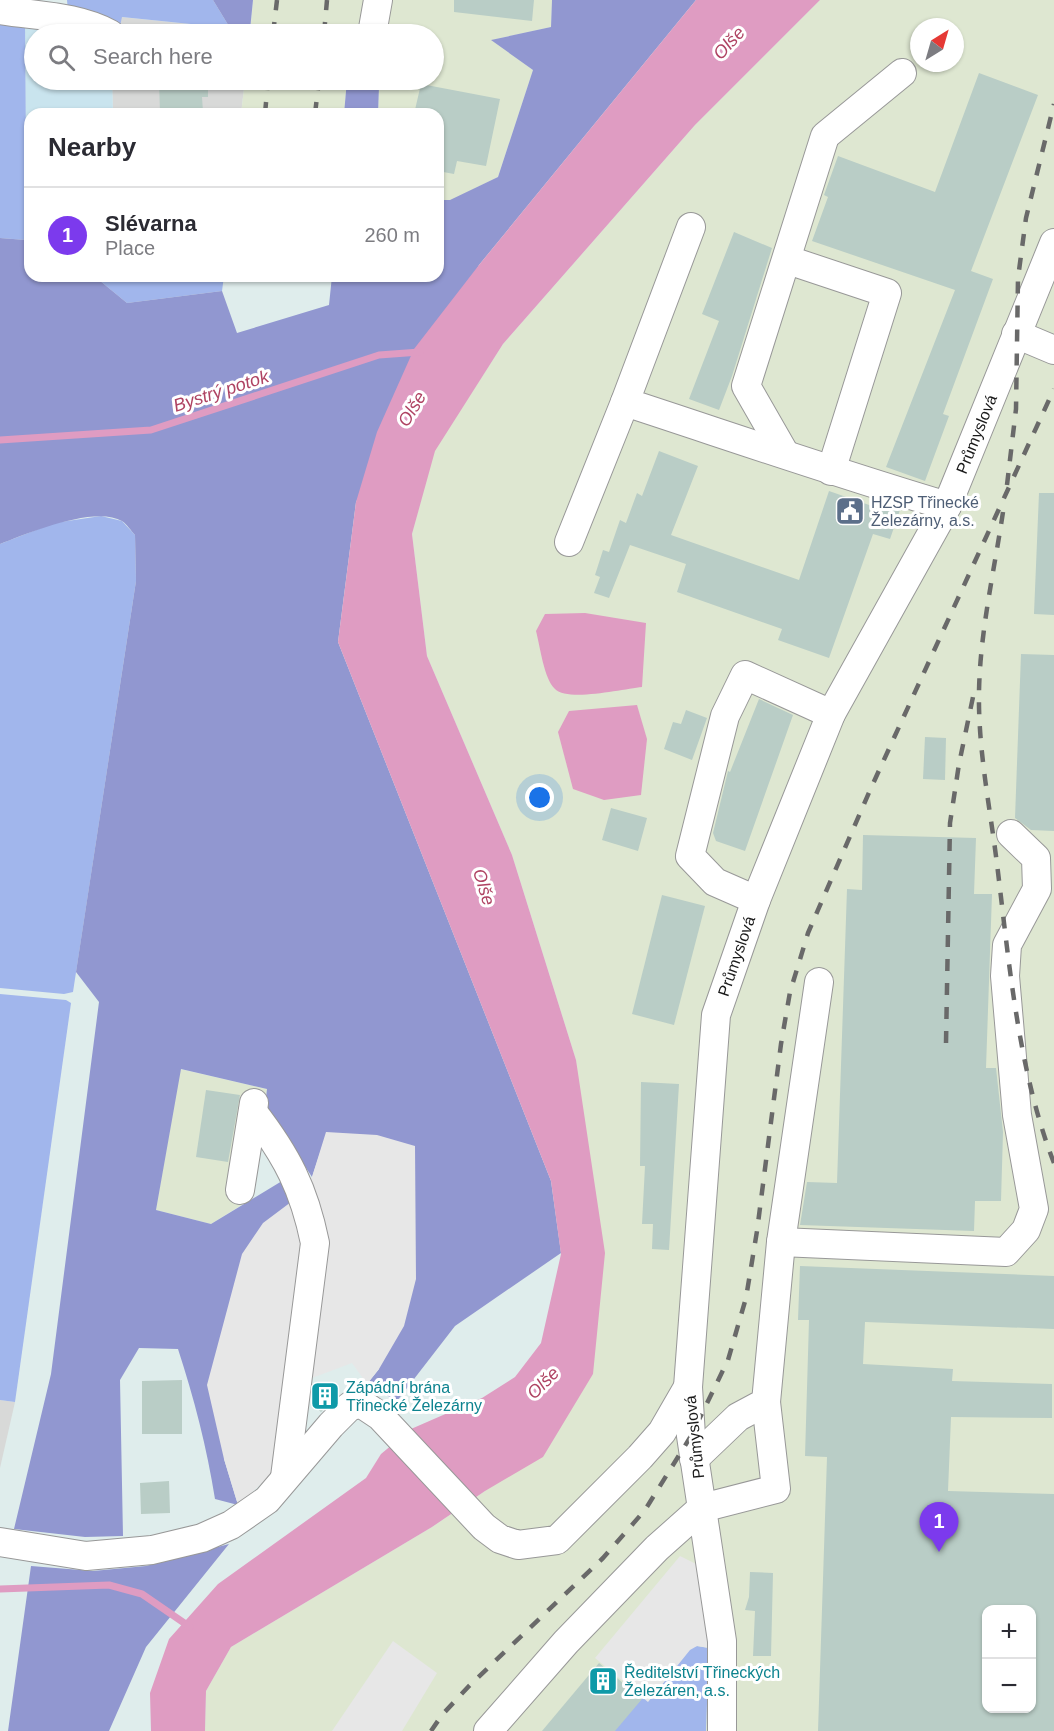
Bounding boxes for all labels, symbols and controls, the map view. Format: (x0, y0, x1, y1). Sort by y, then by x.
north arrow (910, 18, 964, 72)
water label: Olše (709, 23, 749, 63)
search box (24, 24, 444, 90)
icon: search (45, 41, 78, 74)
text: Search here (93, 44, 213, 69)
text: Nearby (48, 132, 136, 162)
text: Slévarna (105, 211, 197, 236)
text: 1 (62, 224, 73, 246)
text: 260 m (364, 224, 420, 246)
text: Place (105, 237, 155, 259)
water label: Bystrý potok (171, 366, 272, 416)
water label: Olše (394, 388, 430, 430)
street label: Průmyslová (953, 392, 1000, 476)
place label: HZSP Třinecké Železárny, a.s. (871, 494, 979, 529)
public building icon: HZSP Třinecké Železárny, a.s. (834, 495, 866, 527)
your location (525, 783, 554, 812)
water label: Olše (469, 866, 499, 908)
street label: Průmyslová (715, 914, 758, 998)
water label: Olše (523, 1363, 563, 1403)
place label: Zápádní brána Třinecké Železárny (346, 1379, 482, 1414)
building icon: Zápádní brána Třinecké Železárny (309, 1380, 341, 1412)
street label: Průmyslová (682, 1394, 707, 1479)
pin: 1 (920, 1502, 958, 1552)
map controls (982, 1605, 1036, 1713)
button: + (982, 1605, 1036, 1659)
button: − (982, 1659, 1036, 1713)
place label: Ředitelství Třineckých Železáren, a.s. (624, 1663, 780, 1699)
building icon: Ředitelství Třineckých Železáren, a.s. (587, 1665, 619, 1697)

